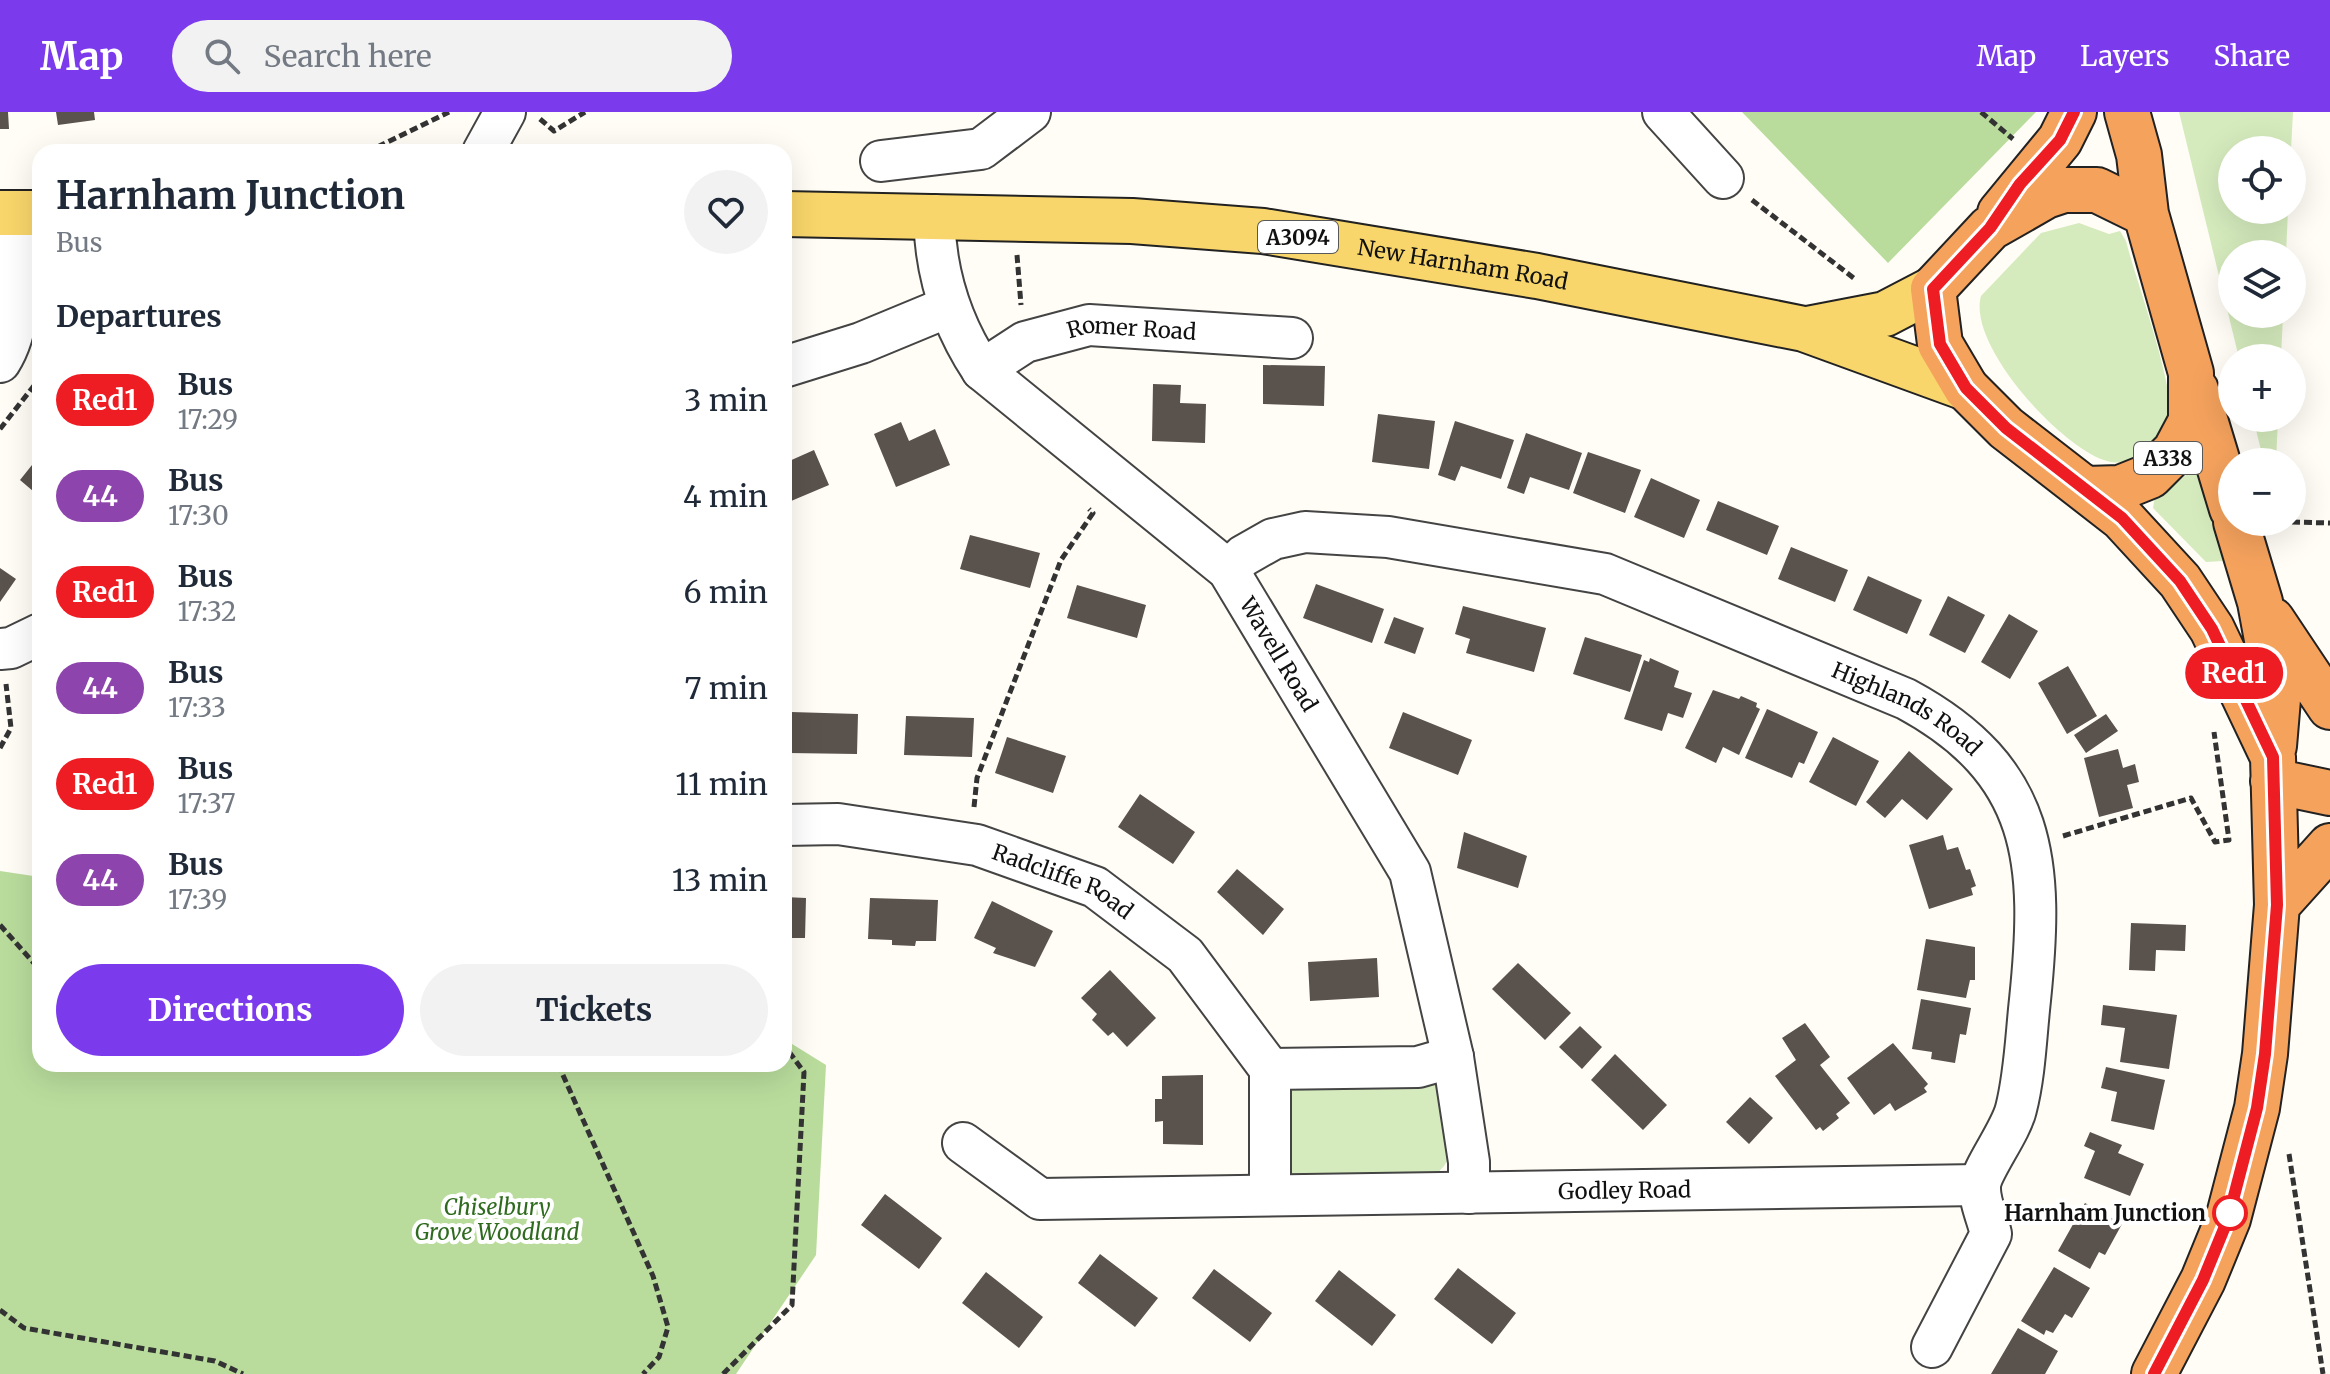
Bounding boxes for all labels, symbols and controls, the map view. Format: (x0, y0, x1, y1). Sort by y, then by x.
search box (172, 20, 732, 92)
text: Map (40, 33, 124, 80)
icon: search (200, 34, 244, 78)
text: Search here (264, 37, 432, 75)
text: Map (1976, 38, 2036, 74)
text: Layers (2080, 38, 2169, 74)
text: Share (2213, 38, 2290, 74)
map controls (2218, 136, 2306, 536)
button: locate (2218, 136, 2306, 224)
button: heart (684, 170, 768, 254)
text: Harnham Junction (56, 172, 405, 219)
road number: A3094 (1258, 221, 1338, 253)
text: Bus (56, 226, 102, 259)
street label: New Harnham Road (1356, 233, 1570, 296)
button: layers (2218, 240, 2306, 328)
text: Departures (56, 297, 222, 335)
street label: Romer Road (1064, 310, 1197, 346)
button: + (2218, 344, 2306, 432)
text: Bus (178, 365, 233, 403)
text: 3 min (684, 381, 768, 419)
text: Red1 (72, 382, 138, 418)
text: 17:29 (178, 403, 238, 436)
road number: A338 (2134, 442, 2202, 474)
button: − (2218, 448, 2306, 536)
text: Bus (168, 461, 224, 499)
text: 4 min (683, 477, 768, 515)
text: 44 (82, 478, 118, 514)
text: 17:30 (168, 499, 229, 532)
text: Bus (178, 557, 233, 595)
text: 6 min (683, 573, 768, 611)
text: Red1 (72, 574, 138, 610)
street label: Wavell Road (1233, 591, 1324, 717)
text: 17:32 (178, 595, 236, 628)
line badge: Red1 (2178, 647, 2290, 699)
text: Bus (168, 653, 224, 691)
text: Red1 (2201, 655, 2267, 691)
street label: Highlands Road (1828, 656, 1988, 761)
text: 7 min (684, 669, 768, 707)
text: 44 (82, 670, 118, 706)
text: 17:33 (168, 691, 226, 724)
text: Bus (178, 749, 233, 787)
text: 11 min (675, 765, 768, 803)
text: Red1 (72, 766, 138, 802)
text: 17:37 (178, 787, 236, 820)
street label: Radcliffe Road (989, 838, 1139, 925)
text: Bus (168, 845, 224, 883)
text: 13 min (672, 861, 768, 899)
text: 44 (82, 862, 118, 898)
text: 17:39 (168, 883, 227, 916)
button: Directions (56, 964, 404, 1056)
button: Tickets (420, 964, 768, 1056)
street label: Godley Road (1558, 1175, 1691, 1205)
park label: Chiselbury Grove Woodland (415, 1193, 579, 1246)
marker: Harnham Junction (2213, 1196, 2247, 1230)
place label: Harnham Junction (2004, 1199, 2206, 1227)

